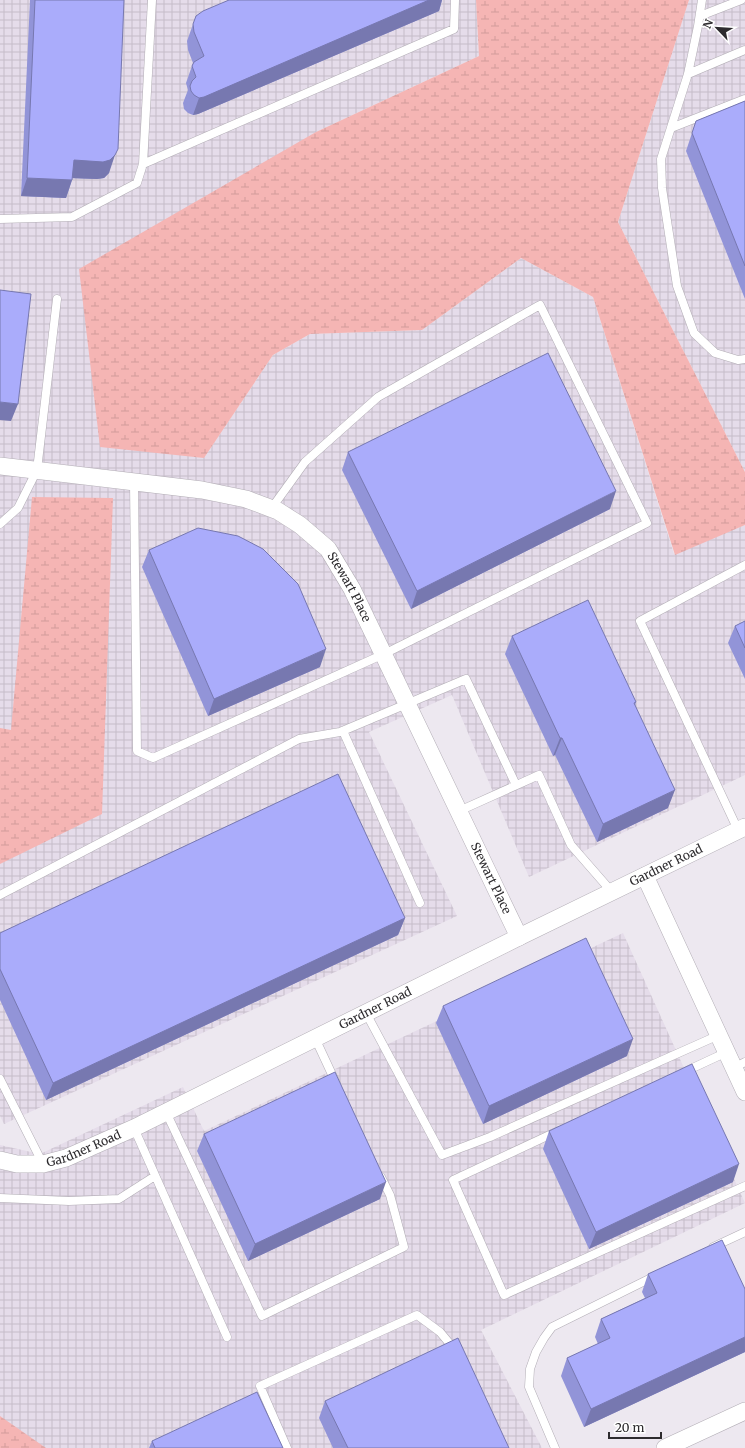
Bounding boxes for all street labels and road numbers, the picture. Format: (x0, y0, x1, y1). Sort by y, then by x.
street label: Stewart Place (324, 549, 375, 624)
street label: Stewart Place (468, 840, 515, 916)
street label: Gardner Road (627, 841, 705, 889)
street label: Gardner Road (336, 984, 414, 1032)
street label: Gardner Road (45, 1127, 123, 1170)

